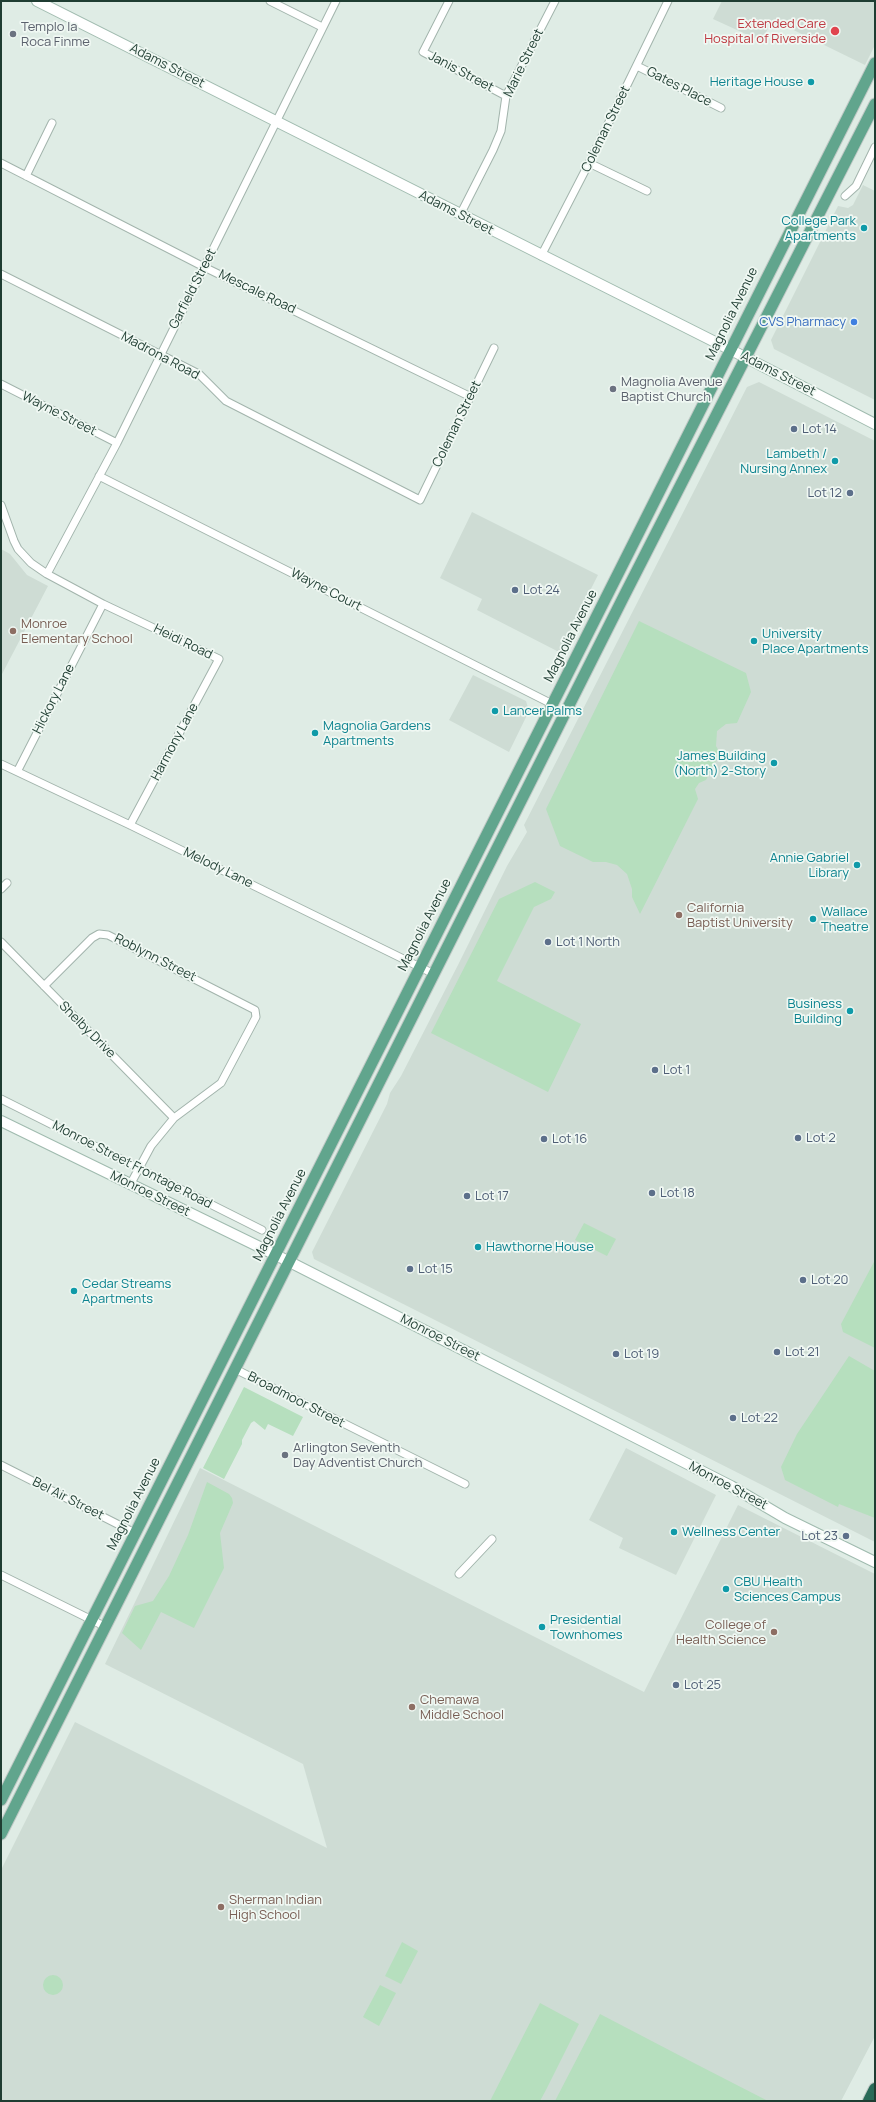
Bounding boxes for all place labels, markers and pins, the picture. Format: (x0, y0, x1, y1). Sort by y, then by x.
place label: Extended Care Hospital of Riverside (704, 16, 826, 47)
place label: Templo la Roca Finme (21, 19, 90, 50)
marker: Extended Care Hospital of Riverside (829, 25, 841, 37)
marker: Templo la Roca Finme (8, 29, 18, 39)
place label: Heritage House (710, 74, 803, 90)
marker: Heritage House (806, 77, 816, 87)
place label: College Park Apartments (782, 213, 856, 244)
marker: College Park Apartments (859, 223, 869, 233)
place label: CVS Pharmacy (759, 314, 846, 330)
marker: CVS Pharmacy (849, 317, 859, 327)
place label: Magnolia Avenue Baptist Church (621, 374, 723, 405)
marker: Magnolia Avenue Baptist Church (608, 384, 618, 394)
place label: Lot 14 (802, 421, 837, 437)
marker: Lot 14 (789, 424, 799, 434)
place label: Lambeth / Nursing Annex (740, 446, 827, 477)
marker: Lambeth / Nursing Annex (830, 456, 840, 466)
place label: Lot 12 (807, 485, 842, 501)
marker: Lot 12 (845, 488, 855, 498)
place label: Lot 24 (523, 582, 560, 598)
marker: Lot 24 (510, 585, 520, 595)
place label: Monroe Elementary School (21, 616, 133, 647)
marker: Monroe Elementary School (8, 626, 18, 636)
place label: University Place Apartments (762, 626, 868, 657)
marker: University Place Apartments (749, 636, 759, 646)
place label: Lancer Palms (503, 703, 582, 719)
marker: Lancer Palms (490, 706, 500, 716)
place label: Magnolia Gardens Apartments (323, 718, 431, 749)
marker: Magnolia Gardens Apartments (310, 728, 320, 738)
place label: James Building (North) 2-Story (673, 748, 766, 779)
marker: James Building (North) 2-Story (769, 758, 779, 768)
place label: Annie Gabriel Library (770, 850, 849, 881)
marker: Annie Gabriel Library (852, 860, 862, 870)
place label: California Baptist University (687, 900, 793, 931)
place label: Wallace Theatre (821, 904, 869, 935)
marker: California Baptist University (674, 910, 684, 920)
marker: Wallace Theatre (808, 914, 818, 924)
place label: Lot 1 North (556, 934, 620, 950)
marker: Lot 1 North (543, 937, 553, 947)
place label: Business Building (788, 996, 842, 1027)
marker: Business Building (845, 1006, 855, 1016)
place label: Lot 1 (663, 1062, 690, 1078)
marker: Lot 1 (650, 1065, 660, 1075)
place label: Lot 2 (806, 1130, 836, 1146)
place label: Lot 16 (552, 1131, 587, 1147)
marker: Lot 2 (793, 1133, 803, 1143)
marker: Lot 16 (539, 1134, 549, 1144)
place label: Lot 18 (660, 1185, 695, 1201)
place label: Lot 17 (475, 1188, 509, 1204)
marker: Lot 18 (647, 1188, 657, 1198)
marker: Lot 17 (462, 1191, 472, 1201)
place label: Hawthorne House (486, 1239, 594, 1255)
marker: Hawthorne House (473, 1242, 483, 1252)
place label: Lot 15 (418, 1261, 453, 1277)
marker: Lot 15 (405, 1264, 415, 1274)
place label: Lot 20 (811, 1272, 848, 1288)
marker: Lot 20 (798, 1275, 808, 1285)
place label: Cedar Streams Apartments (82, 1276, 171, 1307)
marker: Cedar Streams Apartments (69, 1286, 79, 1296)
place label: Lot 21 (785, 1344, 820, 1360)
place label: Lot 19 (624, 1346, 659, 1362)
marker: Lot 21 (772, 1347, 782, 1357)
marker: Lot 19 (611, 1349, 621, 1359)
place label: Lot 22 (741, 1410, 778, 1426)
marker: Lot 22 (728, 1413, 738, 1423)
place label: Arlington Seventh Day Adventist Church (293, 1440, 423, 1471)
marker: Arlington Seventh Day Adventist Church (280, 1450, 290, 1460)
place label: Wellness Center (682, 1524, 780, 1540)
marker: Wellness Center (669, 1527, 679, 1537)
place label: Lot 23 (801, 1528, 838, 1544)
marker: Lot 23 (841, 1531, 851, 1541)
place label: CBU Health Sciences Campus (734, 1574, 841, 1605)
marker: CBU Health Sciences Campus (721, 1584, 731, 1594)
place label: Presidential Townhomes (550, 1612, 623, 1643)
place label: College of Health Science (676, 1617, 766, 1648)
marker: Presidential Townhomes (537, 1622, 547, 1632)
marker: College of Health Science (769, 1627, 779, 1637)
place label: Lot 25 (684, 1677, 721, 1693)
marker: Lot 25 (671, 1680, 681, 1690)
place label: Chemawa Middle School (420, 1692, 504, 1723)
marker: Chemawa Middle School (407, 1702, 417, 1712)
place label: Sherman Indian High School (229, 1892, 322, 1923)
marker: Sherman Indian High School (216, 1902, 226, 1912)

